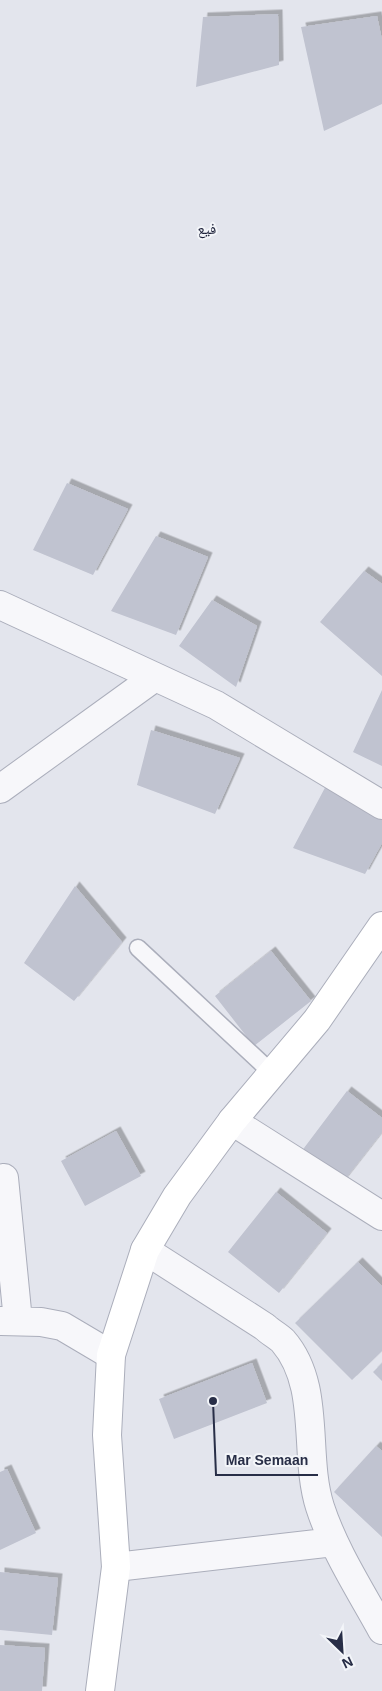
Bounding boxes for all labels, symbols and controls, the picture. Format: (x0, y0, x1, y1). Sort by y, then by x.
district label: فيع (198, 220, 216, 239)
callout: Mar Semaan (216, 1446, 318, 1475)
text: Mar Semaan (226, 1452, 308, 1468)
north arrow (317, 1626, 367, 1676)
text: N (340, 1653, 355, 1672)

